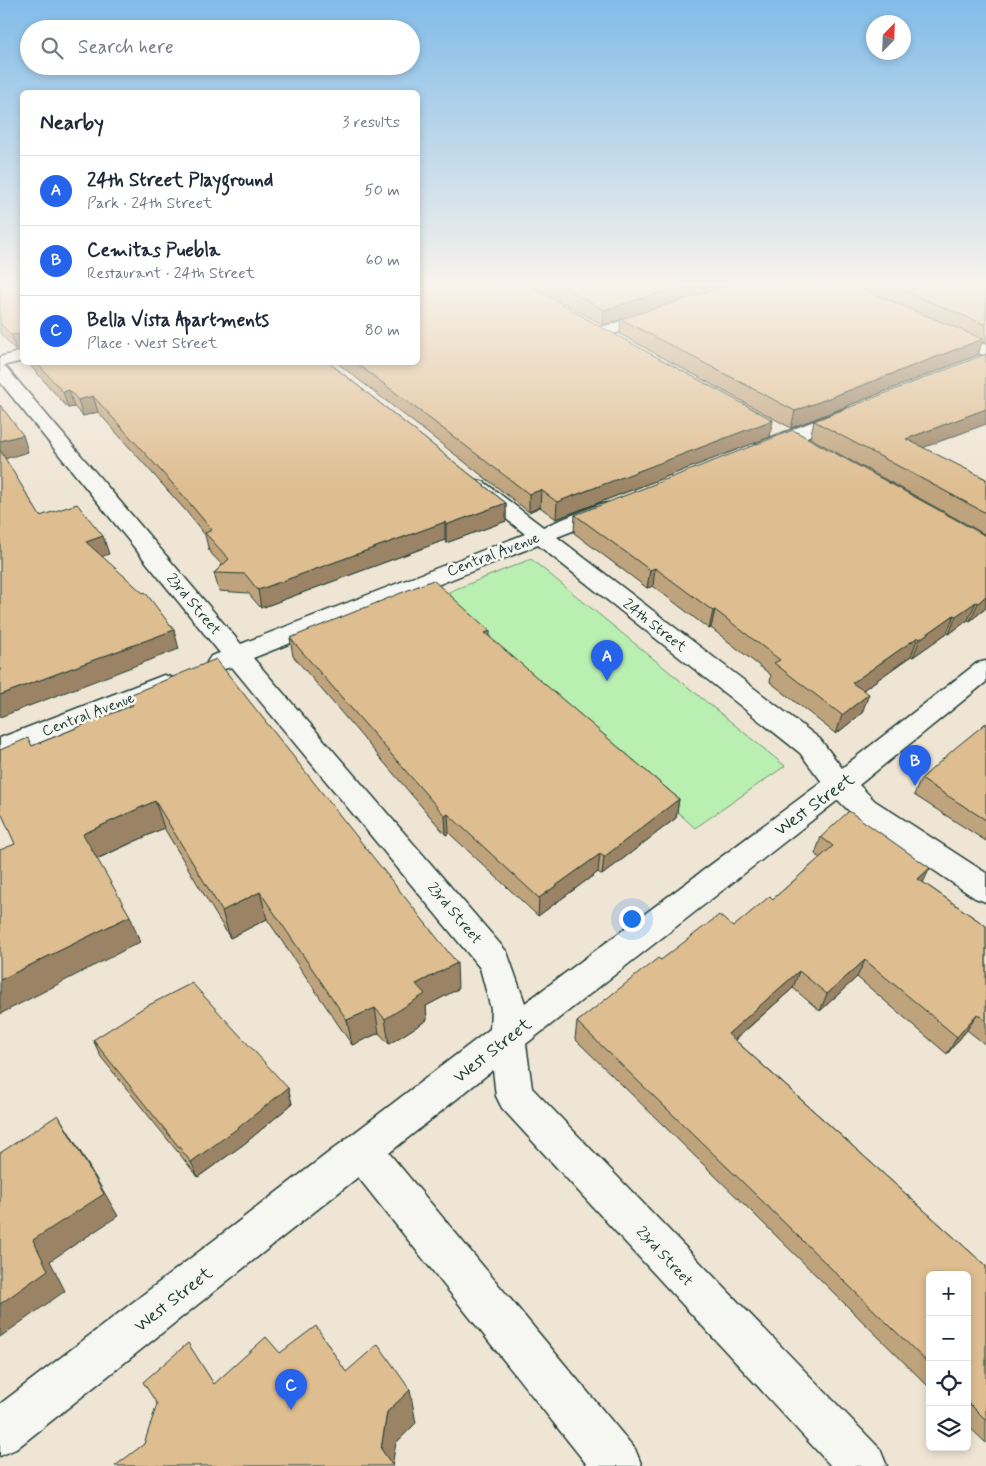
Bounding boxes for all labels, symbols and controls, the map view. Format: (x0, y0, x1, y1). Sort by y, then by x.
north arrow (866, 15, 911, 60)
search box (20, 20, 420, 75)
icon: search (38, 34, 66, 62)
text: Search here (78, 35, 174, 60)
text: Nearby (40, 109, 104, 137)
text: 3 results (342, 112, 400, 133)
text: 24th Street Playground (87, 168, 273, 193)
text: A (51, 180, 61, 201)
text: 50 m (364, 180, 400, 201)
text: Park · 24th Street (87, 193, 212, 214)
text: Cemitas Puebla (87, 238, 220, 263)
text: B (51, 250, 61, 271)
text: 60 m (366, 250, 400, 271)
text: Restaurant · 24th Street (87, 263, 255, 284)
text: Bella Vista Apartments (87, 308, 269, 333)
text: C (50, 320, 62, 341)
text: 80 m (365, 320, 400, 341)
text: Place · West Street (87, 333, 217, 354)
street label: Central Avenue (444, 528, 543, 582)
street label: 23rd Street (161, 569, 225, 640)
street label: 24th Street (618, 594, 691, 657)
pin: A (591, 640, 623, 681)
street label: Central Avenue (39, 688, 138, 742)
pin: B (899, 745, 931, 786)
street label: West Street (770, 767, 860, 842)
street label: 23rd Street (422, 878, 486, 949)
your location (619, 906, 645, 932)
street label: West Street (448, 1012, 537, 1089)
street label: 23rd Street (631, 1222, 697, 1291)
street label: West Street (129, 1261, 218, 1338)
map controls (926, 1271, 971, 1451)
button: + (926, 1271, 971, 1316)
button: − (926, 1316, 971, 1361)
button: locate (926, 1361, 971, 1406)
pin: C (275, 1369, 307, 1410)
button: layers (926, 1406, 971, 1451)

